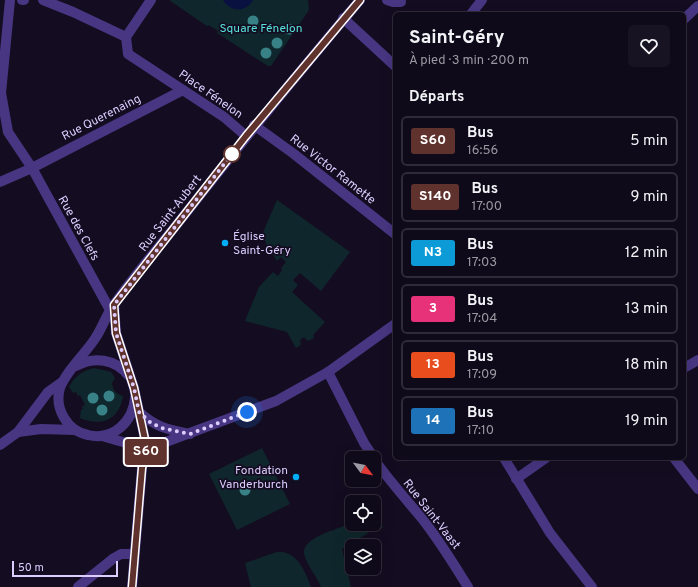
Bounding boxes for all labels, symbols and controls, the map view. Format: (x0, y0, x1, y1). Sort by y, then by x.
park label: Square Fénelon (220, 21, 302, 37)
button: heart (628, 25, 670, 67)
text: Saint-Géry (409, 26, 504, 50)
text: À pied · 3 min · 200 m (409, 53, 529, 69)
street label: Place Fénelon (175, 67, 246, 123)
text: Départs (409, 88, 464, 107)
street label: Rue Querenaing (59, 91, 144, 145)
text: Bus (467, 124, 494, 143)
street label: Rue Victor Ramette (286, 131, 379, 208)
text: S60 (420, 132, 446, 149)
text: 5 min (630, 132, 668, 151)
text: 16:56 (467, 143, 498, 159)
unlabelled marker (223, 145, 241, 163)
street label: Rue Saint-Aubert (136, 172, 206, 255)
text: Bus (471, 180, 498, 199)
text: S140 (419, 188, 451, 205)
text: 9 min (631, 188, 668, 207)
street label: Rue des Clefs (54, 193, 103, 264)
text: 17:00 (471, 199, 502, 215)
place label: Église Saint-Géry (233, 229, 291, 259)
text: Bus (467, 236, 494, 255)
marker: Église Saint-Géry (220, 238, 230, 248)
text: N3 (424, 244, 442, 261)
text: 12 min (625, 244, 668, 263)
text: 17:03 (467, 255, 497, 271)
text: Bus (467, 292, 494, 311)
text: 3 (429, 300, 437, 317)
text: 13 min (625, 300, 668, 319)
text: 17:04 (467, 311, 497, 327)
text: Bus (467, 348, 494, 367)
text: 13 (426, 356, 440, 373)
text: 18 min (625, 356, 668, 375)
text: 17:09 (467, 367, 497, 383)
your location (237, 402, 257, 422)
text: Bus (467, 404, 494, 423)
text: 14 (426, 412, 440, 429)
text: 19 min (625, 412, 668, 431)
text: 17:10 (467, 423, 494, 439)
line badge: S60 (123, 439, 169, 465)
text: S60 (133, 443, 159, 460)
north arrow (345, 451, 381, 487)
map controls (345, 451, 381, 575)
place label: Fondation Vanderburch (219, 463, 288, 493)
marker: Fondation Vanderburch (291, 472, 301, 482)
street label: Rue Saint-Vaast (399, 476, 464, 553)
button: locate (345, 495, 381, 531)
button: layers (345, 539, 381, 575)
scale bar (12, 559, 118, 578)
text: 50 m (18, 561, 44, 575)

